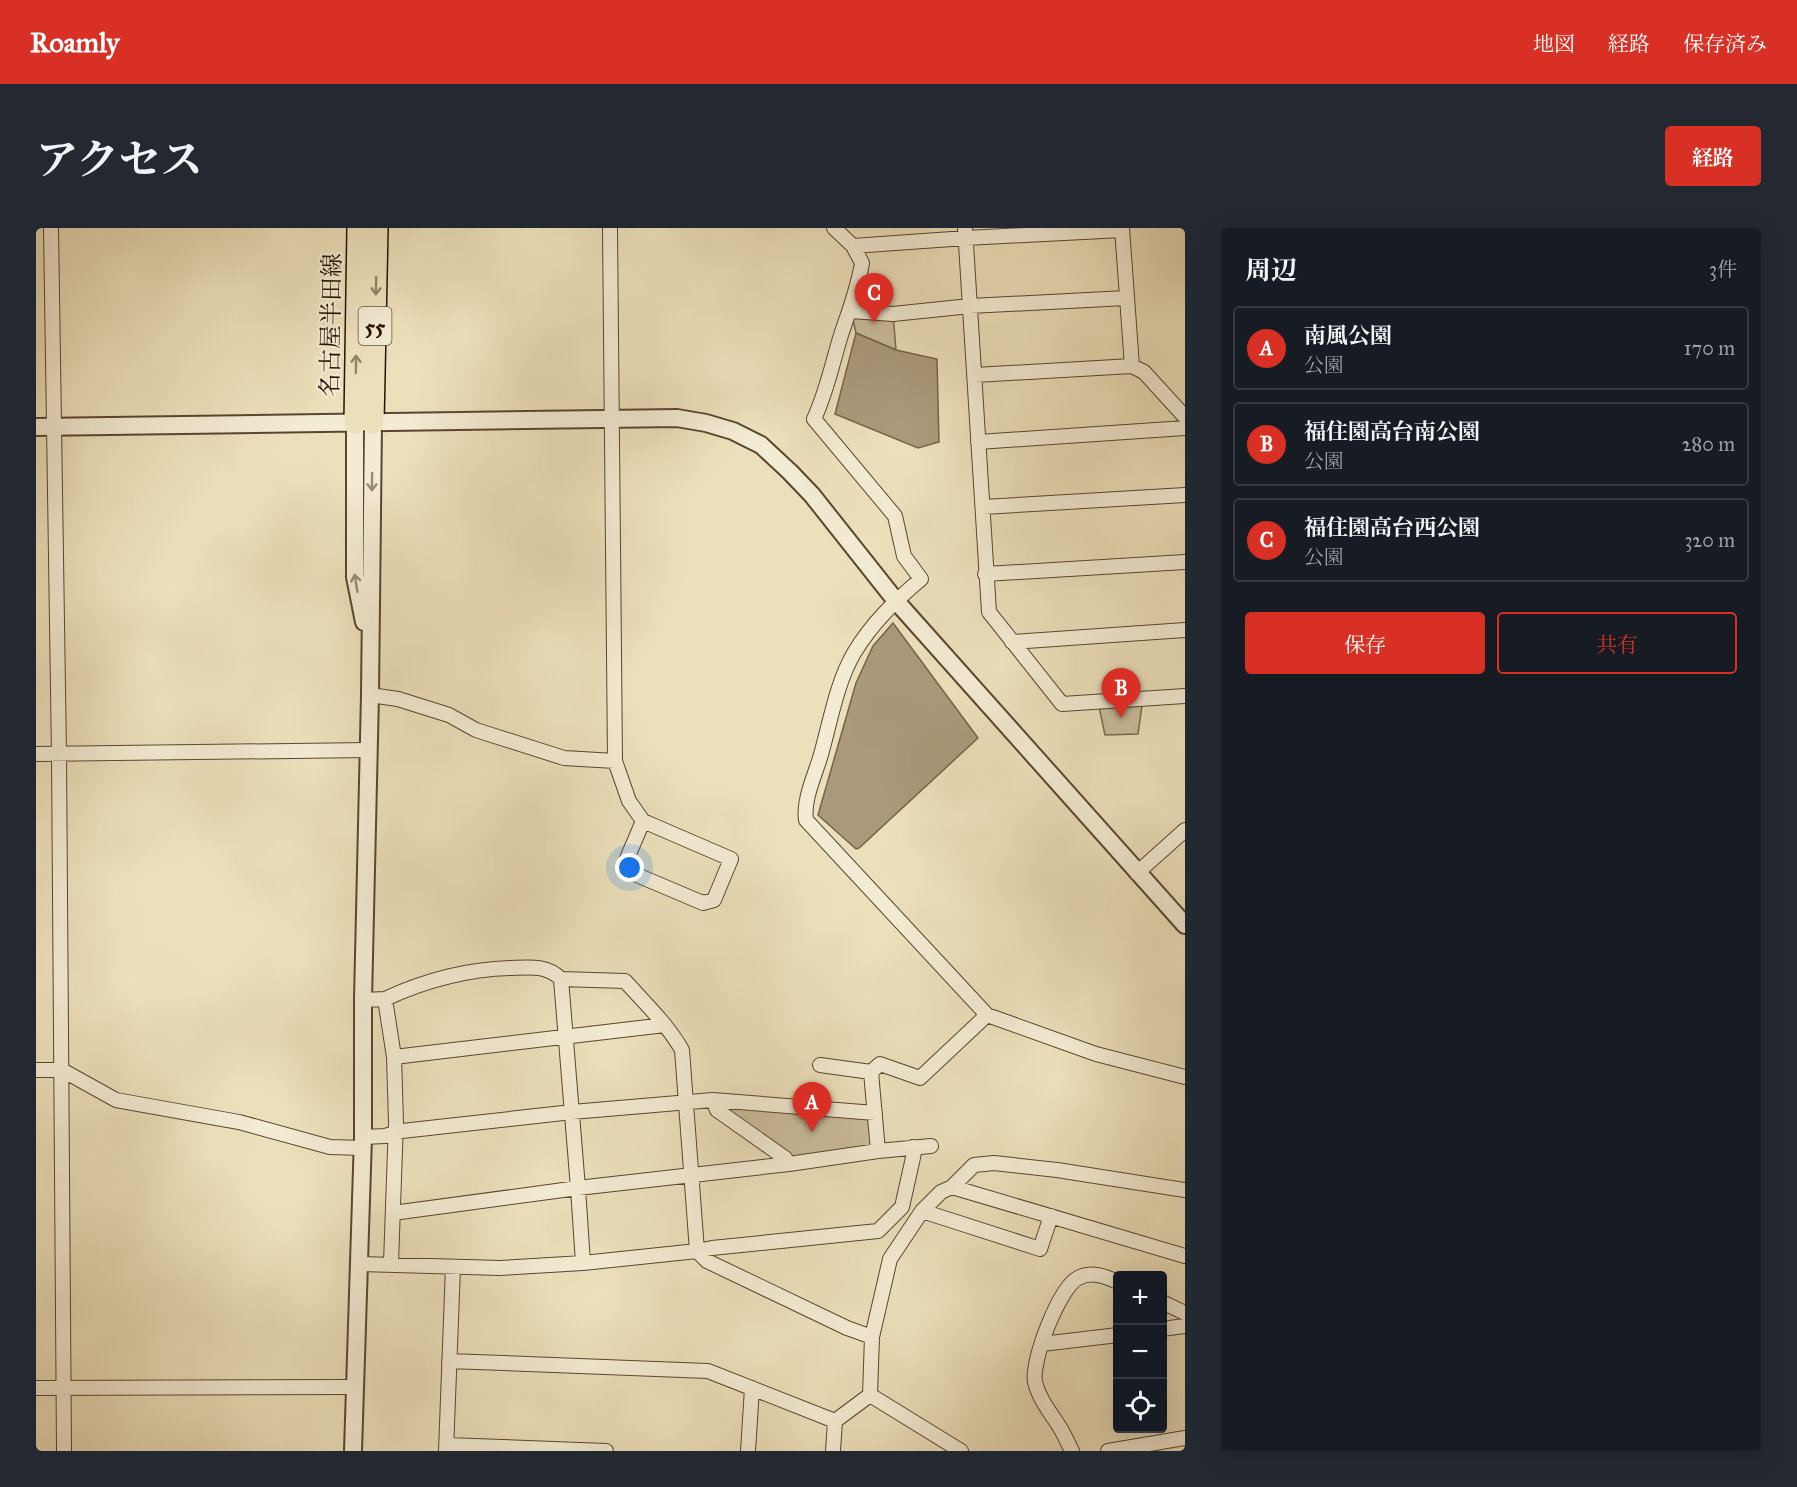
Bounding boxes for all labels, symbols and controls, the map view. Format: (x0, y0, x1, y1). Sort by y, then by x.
text: Roamly (30, 25, 119, 60)
text: 地図 (1533, 31, 1575, 57)
text: 経路 (1608, 31, 1650, 57)
text: 保存済み (1683, 31, 1767, 57)
button: 経路 (1665, 126, 1761, 186)
text: アクセス (36, 134, 203, 186)
street label: 名古屋半田線 (315, 253, 347, 397)
text: 周辺 (1245, 254, 1297, 286)
text: 3件 (1709, 257, 1737, 281)
pin: C (854, 274, 894, 323)
one-way arrow (370, 276, 382, 296)
road number: 55 (358, 307, 392, 345)
text: 南風公園 (1304, 322, 1392, 349)
text: A (1260, 336, 1273, 360)
text: 170 m (1684, 336, 1735, 360)
text: 公園 (1304, 353, 1344, 377)
one-way arrow (350, 355, 362, 375)
text: 福住園高台南公園 (1304, 418, 1480, 445)
text: B (1260, 432, 1273, 456)
text: 280 m (1682, 432, 1735, 456)
text: 公園 (1304, 449, 1344, 473)
one-way arrow (366, 471, 378, 491)
text: 福住園高台西公園 (1304, 514, 1480, 541)
text: C (1260, 528, 1273, 552)
text: 320 m (1684, 528, 1735, 552)
text: 公園 (1304, 545, 1344, 569)
one-way arrow (351, 574, 362, 594)
button: 保存 (1245, 612, 1485, 674)
button: 共有 (1497, 612, 1737, 674)
pin: B (1102, 668, 1140, 718)
your location (615, 853, 644, 882)
pin: A (792, 1082, 832, 1132)
map controls (1113, 1271, 1167, 1433)
button: + (1113, 1271, 1167, 1325)
button: − (1113, 1325, 1167, 1379)
button: locate (1113, 1379, 1167, 1433)

